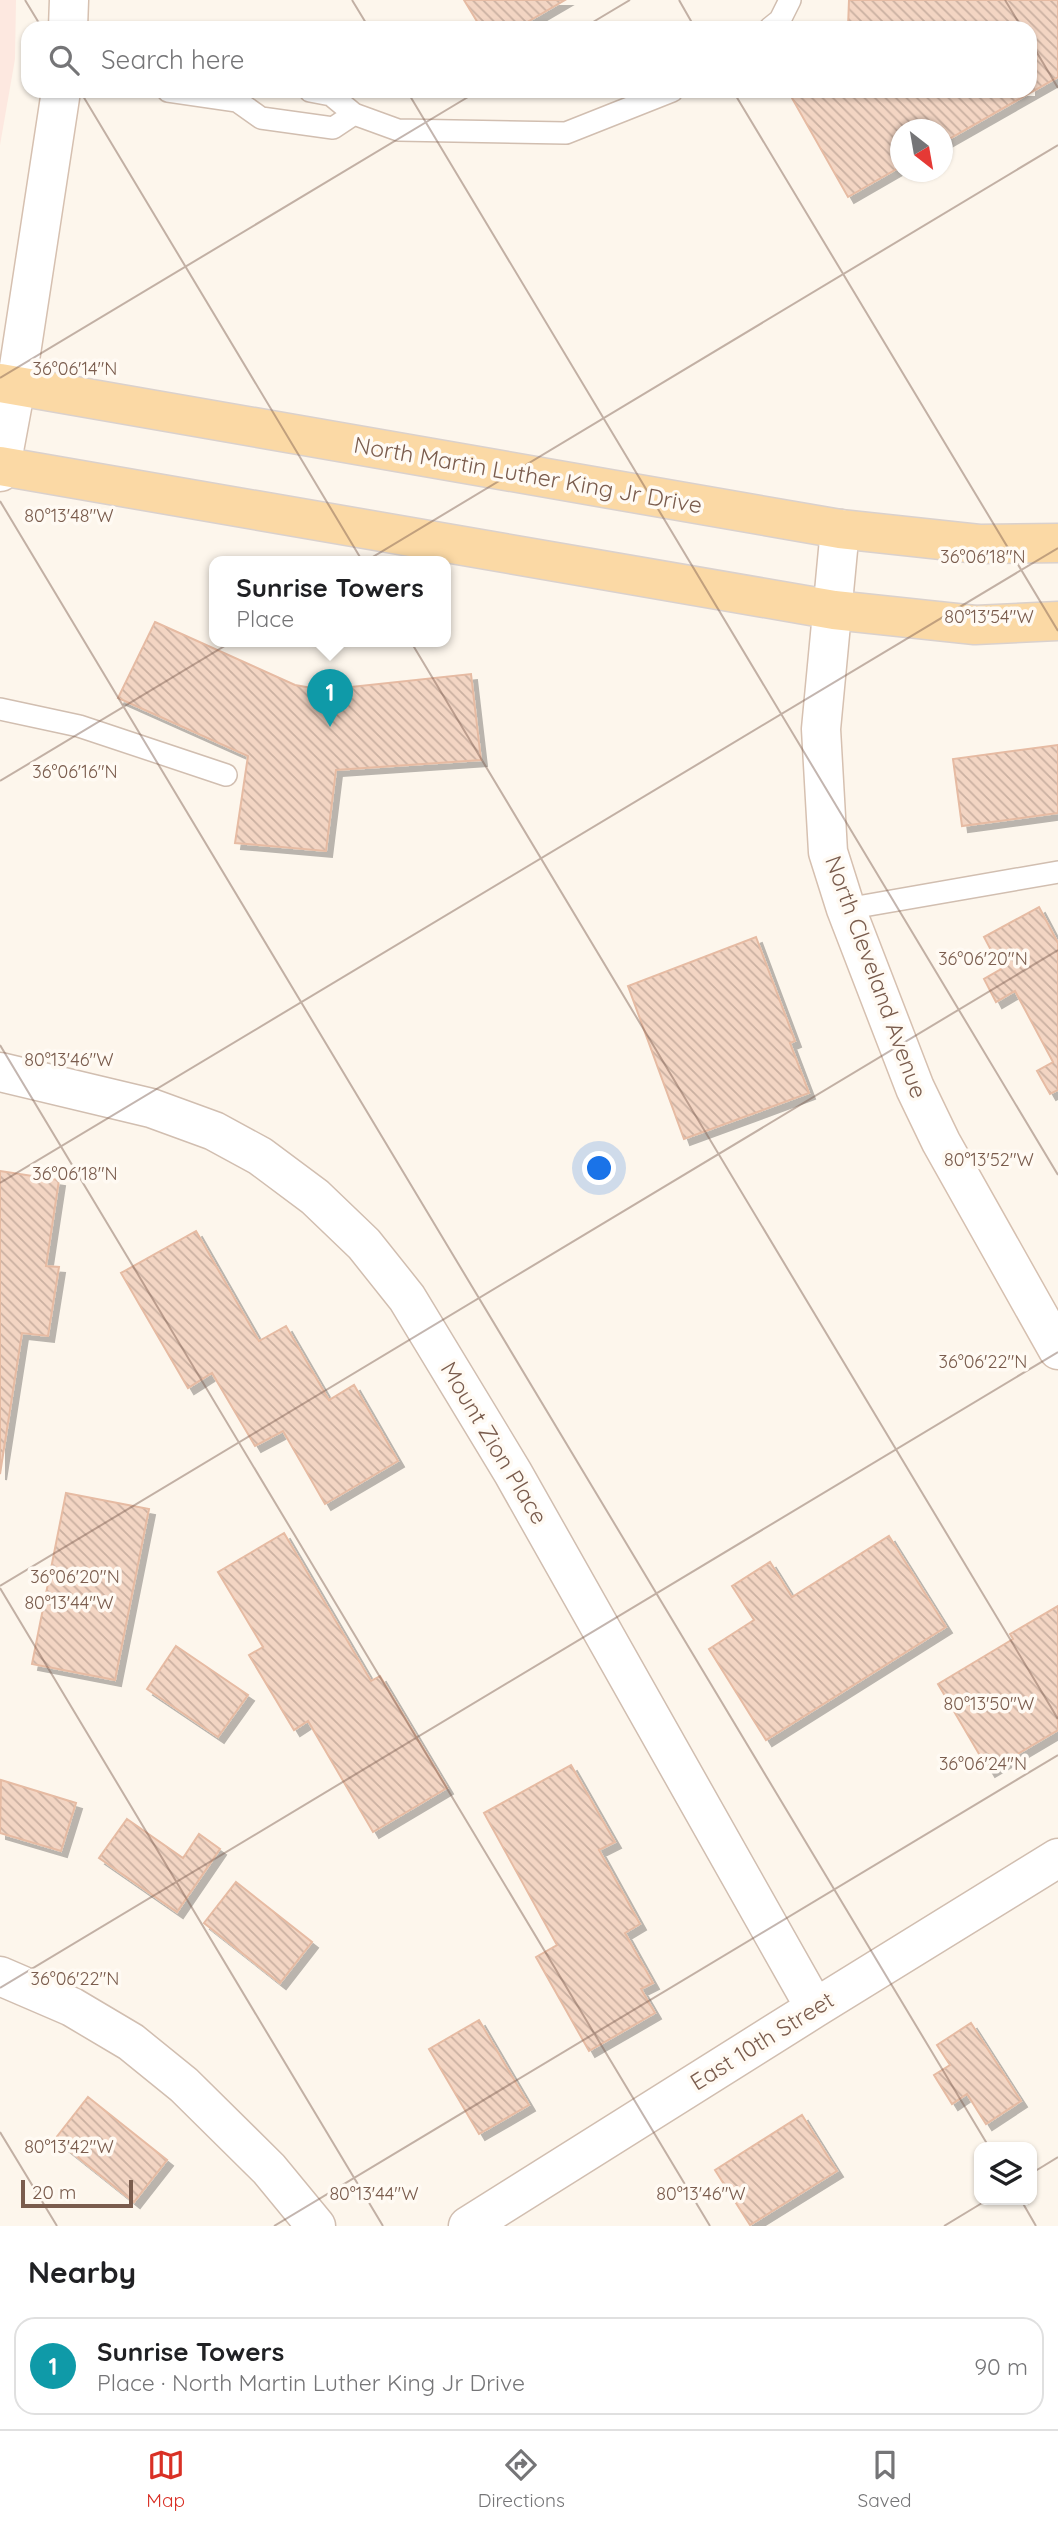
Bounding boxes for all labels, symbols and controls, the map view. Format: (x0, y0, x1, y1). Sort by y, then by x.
search box (21, 21, 1037, 98)
icon: search (45, 41, 83, 79)
text: Search here (101, 43, 245, 76)
north arrow (890, 119, 953, 182)
text: 36°06'14"N (33, 357, 117, 380)
street label: North Martin Luther King Jr Drive (352, 430, 704, 519)
text: 80°13'48"W (24, 504, 114, 527)
text: 36°06'18"N (940, 545, 1026, 568)
popup (209, 556, 451, 647)
text: Sunrise Towers (236, 571, 424, 604)
text: Place (236, 604, 294, 633)
text: 80°13'54"W (944, 605, 1034, 628)
pin: 1 (307, 669, 353, 727)
text: 36°06'16"N (32, 760, 118, 783)
street label: North Cleveland Avenue (819, 852, 934, 1102)
text: 36°06'20"N (938, 947, 1028, 970)
text: 80°13'46"W (24, 1048, 114, 1071)
text: 80°13'52"W (944, 1148, 1034, 1171)
your location (582, 1151, 616, 1185)
text: 36°06'18"N (32, 1162, 118, 1185)
text: 36°06'22"N (939, 1350, 1027, 1373)
street label: Mount Zion Place (435, 1356, 554, 1529)
text: 36°06'20"N (30, 1565, 120, 1588)
text: 80°13'44"W (24, 1591, 114, 1614)
text: 80°13'50"W (944, 1692, 1034, 1715)
text: 36°06'24"N (939, 1752, 1027, 1775)
text: 36°06'22"N (31, 1967, 119, 1990)
street label: East 10th Street (684, 1985, 839, 2096)
text: 80°13'42"W (24, 2135, 114, 2158)
map controls (974, 2142, 1037, 2205)
button: layers (974, 2142, 1037, 2205)
scale bar (21, 2177, 133, 2209)
text: 20 m (32, 2180, 76, 2204)
text: 80°13'44"W (329, 2182, 419, 2205)
text: 80°13'46"W (656, 2182, 746, 2205)
text: Nearby (28, 2253, 136, 2291)
text: Sunrise Towers (97, 2335, 284, 2368)
text: 1 (49, 2352, 57, 2381)
text: 90 m (974, 2352, 1028, 2381)
text: Place · North Martin Luther King Jr Drive (97, 2368, 525, 2397)
tab: Map (146, 2446, 185, 2512)
tab: Directions (478, 2446, 565, 2512)
tab: Saved (857, 2446, 912, 2512)

